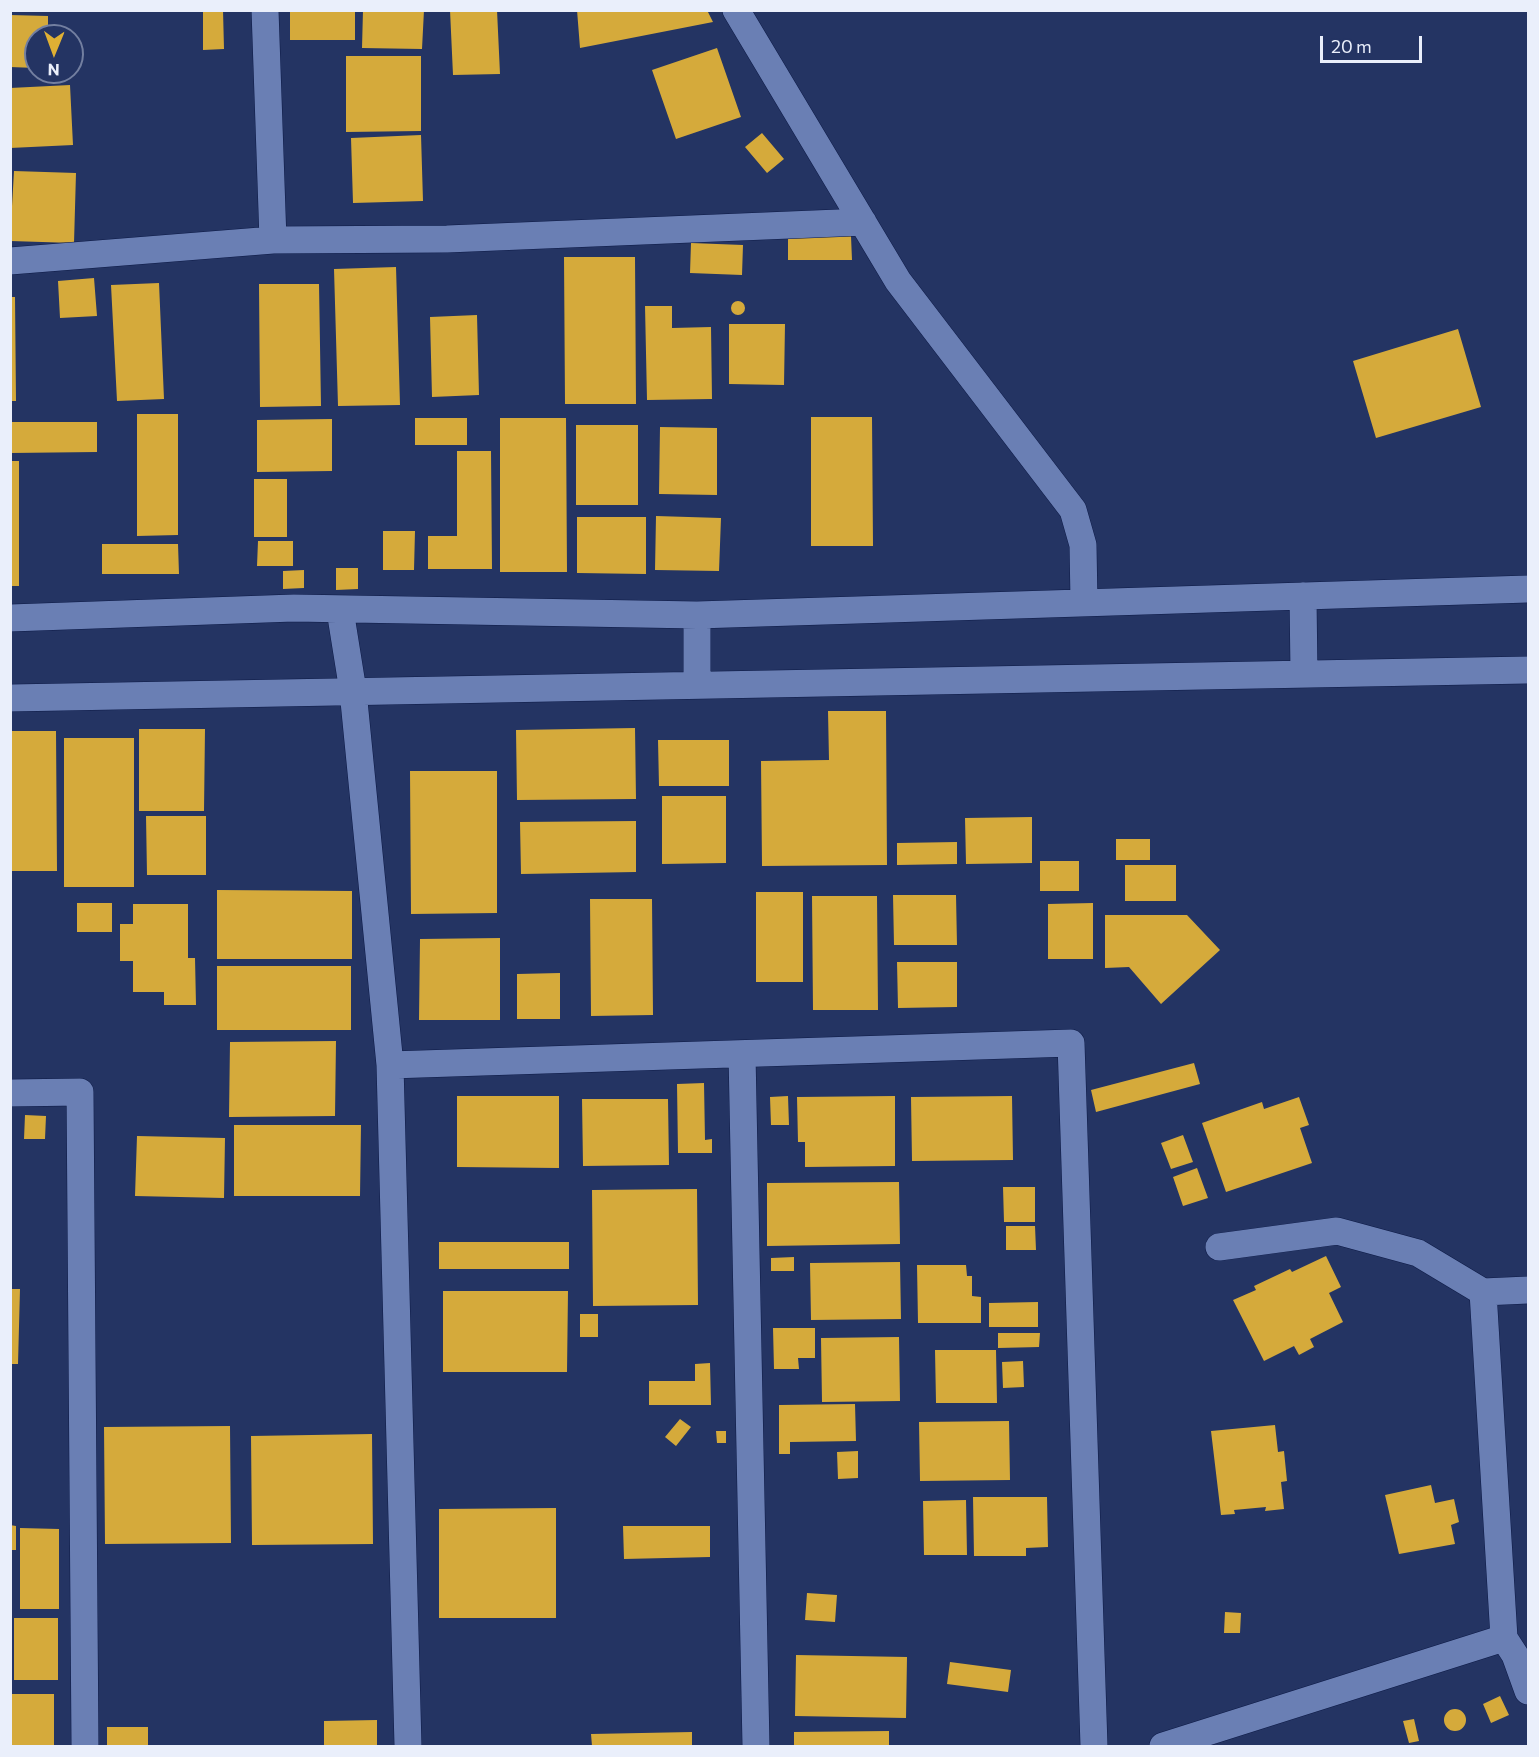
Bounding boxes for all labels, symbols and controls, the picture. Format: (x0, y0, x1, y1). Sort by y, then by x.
north arrow (24, 24, 84, 84)
scale bar (1323, 24, 1425, 62)
text: 20 m (1331, 35, 1372, 57)
text: N (48, 61, 60, 80)

